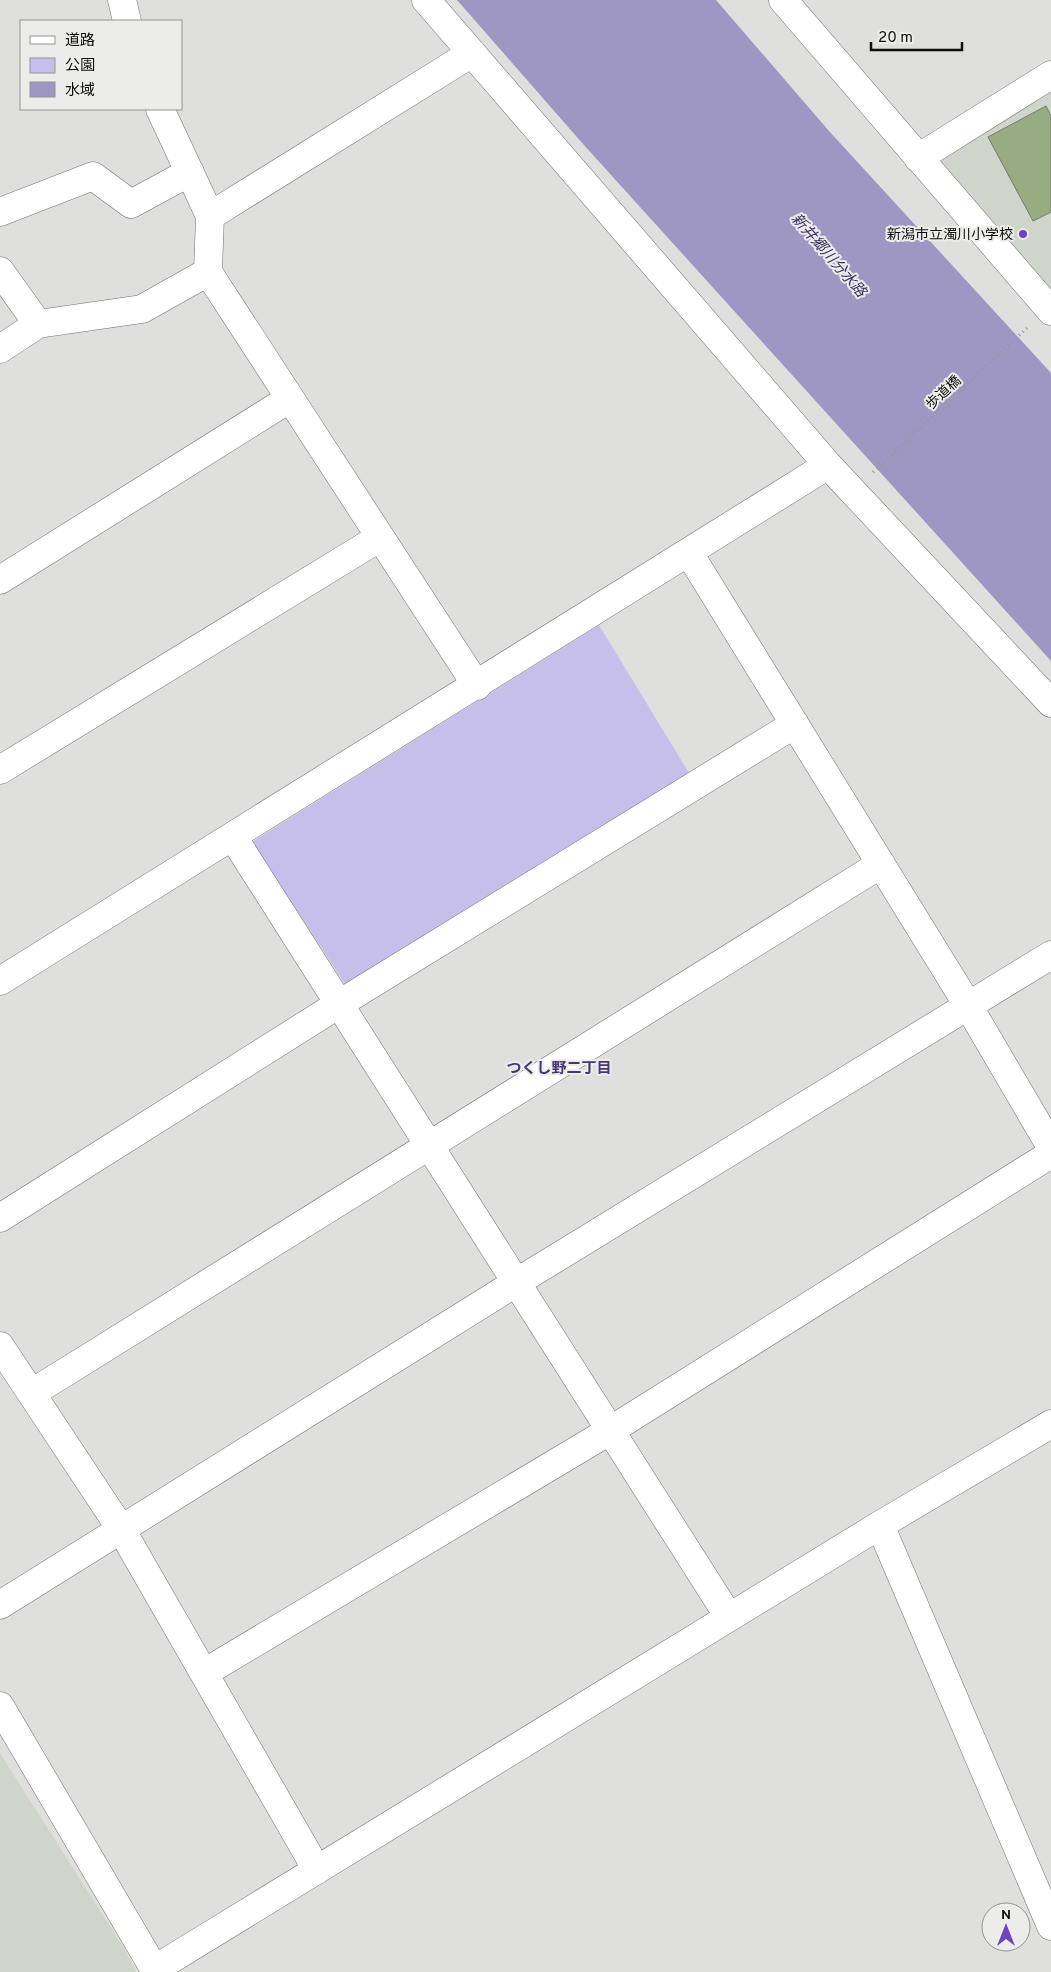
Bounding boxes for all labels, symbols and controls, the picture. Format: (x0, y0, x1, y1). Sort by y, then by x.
legend (20, 20, 182, 110)
scale bar (871, 20, 962, 52)
text: 20 m (878, 29, 913, 48)
text: 道路 (65, 32, 95, 51)
text: 公園 (65, 57, 95, 76)
text: 水域 (65, 82, 95, 101)
water label: 新井郷川分水路 (786, 210, 871, 303)
place label: 新潟市立濁川小学校 (887, 227, 1013, 244)
marker: 新潟市立濁川小学校 (1017, 228, 1029, 240)
street label: 歩道橋 (923, 373, 965, 414)
district label: つくし野二丁目 (506, 1060, 612, 1079)
north arrow (981, 1902, 1031, 1952)
text: N (1001, 1907, 1011, 1924)

